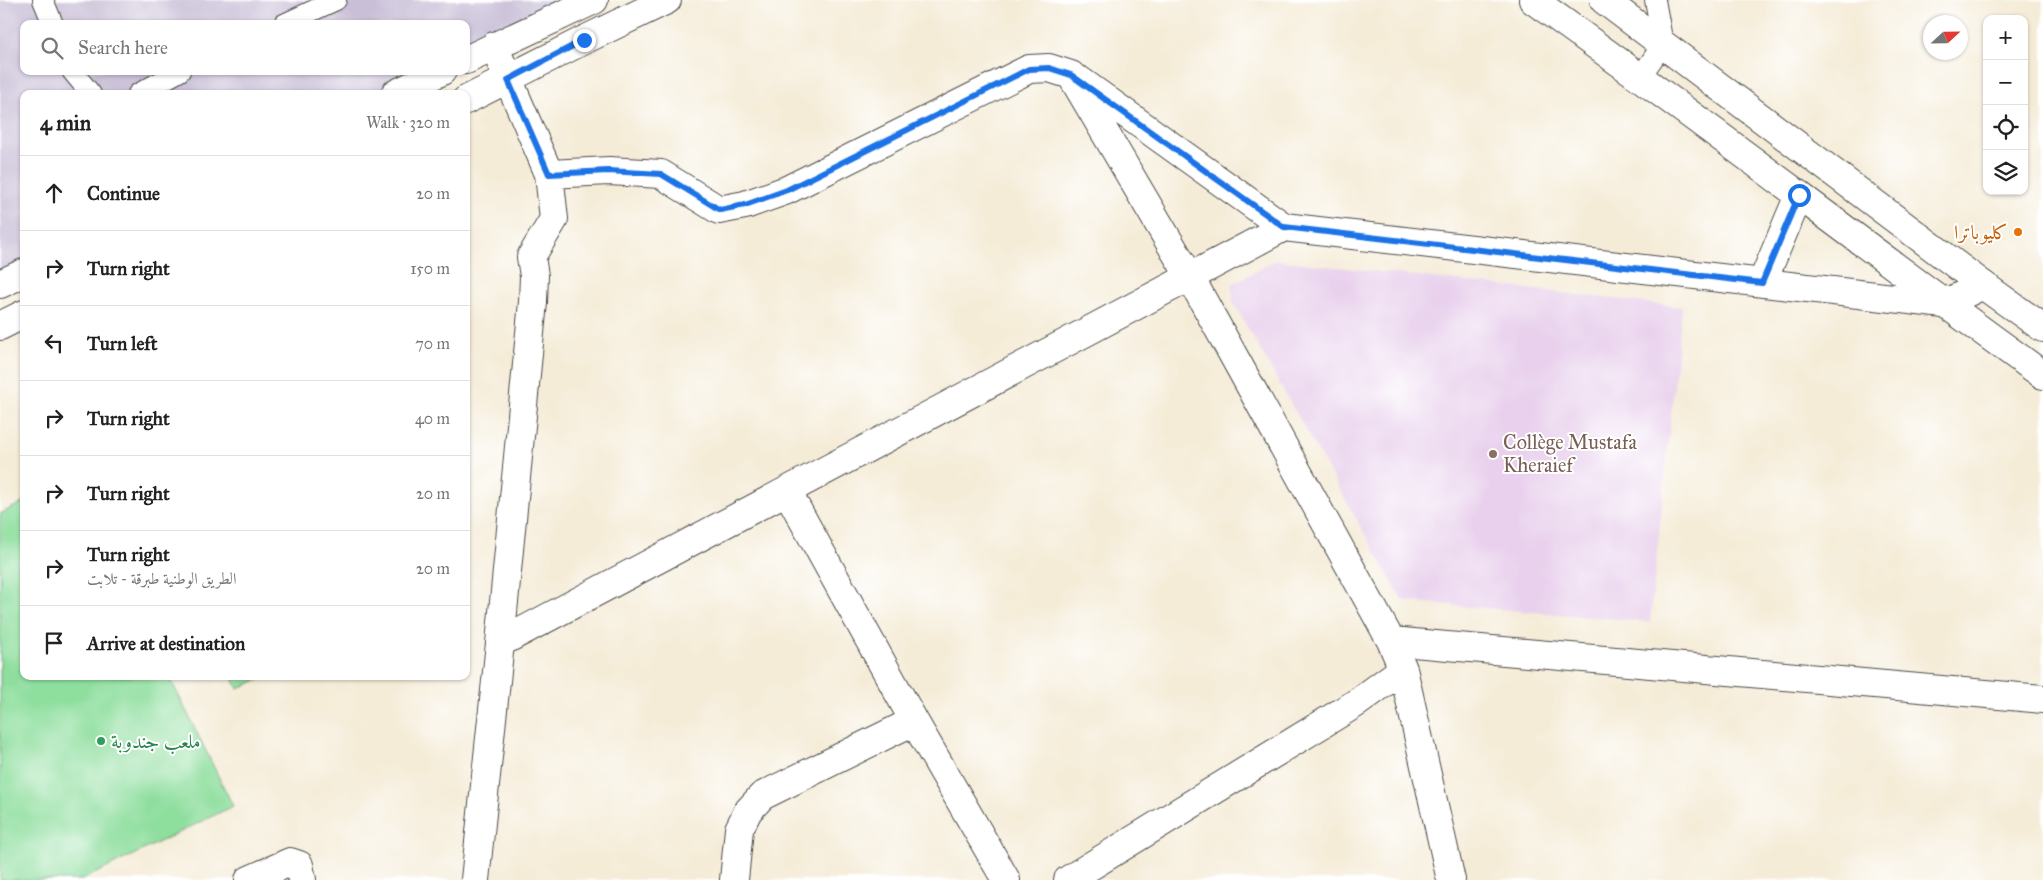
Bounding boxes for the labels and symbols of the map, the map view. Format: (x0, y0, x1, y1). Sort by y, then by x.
north arrow (1923, 15, 1968, 60)
route end (573, 29, 596, 52)
route start (1788, 184, 1811, 207)
place label: كليوباترا (1954, 220, 2008, 245)
marker: كليوباترا (2012, 226, 2024, 238)
place label: Collège Mustafa Kheraief (1503, 430, 1637, 477)
marker: Collège Mustafa Kheraief (1487, 448, 1499, 460)
place label: ملعب جندوبة (111, 729, 200, 755)
marker: ملعب جندوبة (95, 735, 107, 747)

